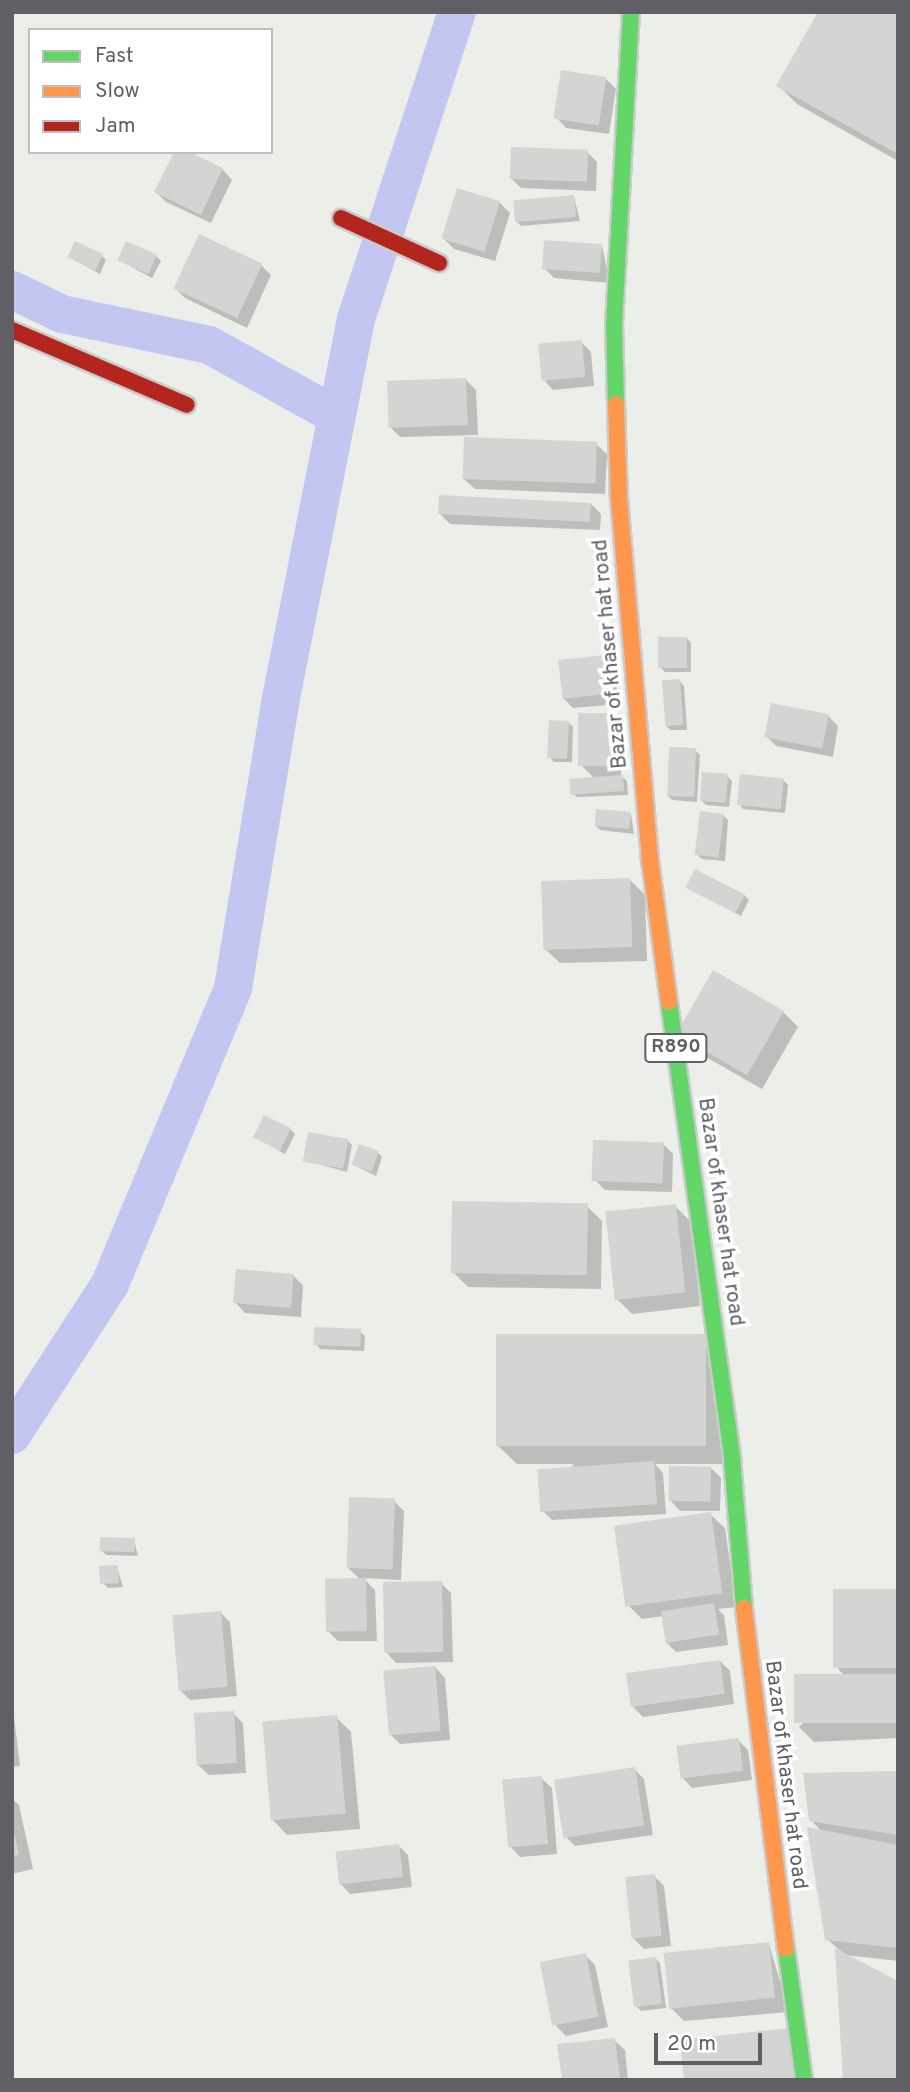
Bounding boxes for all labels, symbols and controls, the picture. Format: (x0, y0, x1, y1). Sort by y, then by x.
legend (28, 28, 273, 154)
text: Fast (95, 43, 134, 70)
text: Slow (95, 78, 140, 105)
text: Jam (95, 113, 136, 140)
street label: Bazar of khaser hat road (588, 538, 634, 770)
road number: R890 (643, 1032, 709, 1064)
street label: Bazar of khaser hat road (692, 1096, 748, 1328)
street label: Bazar of khaser hat road (758, 1659, 812, 1891)
scale bar (658, 2018, 766, 2062)
text: 20 m (667, 2031, 716, 2058)

